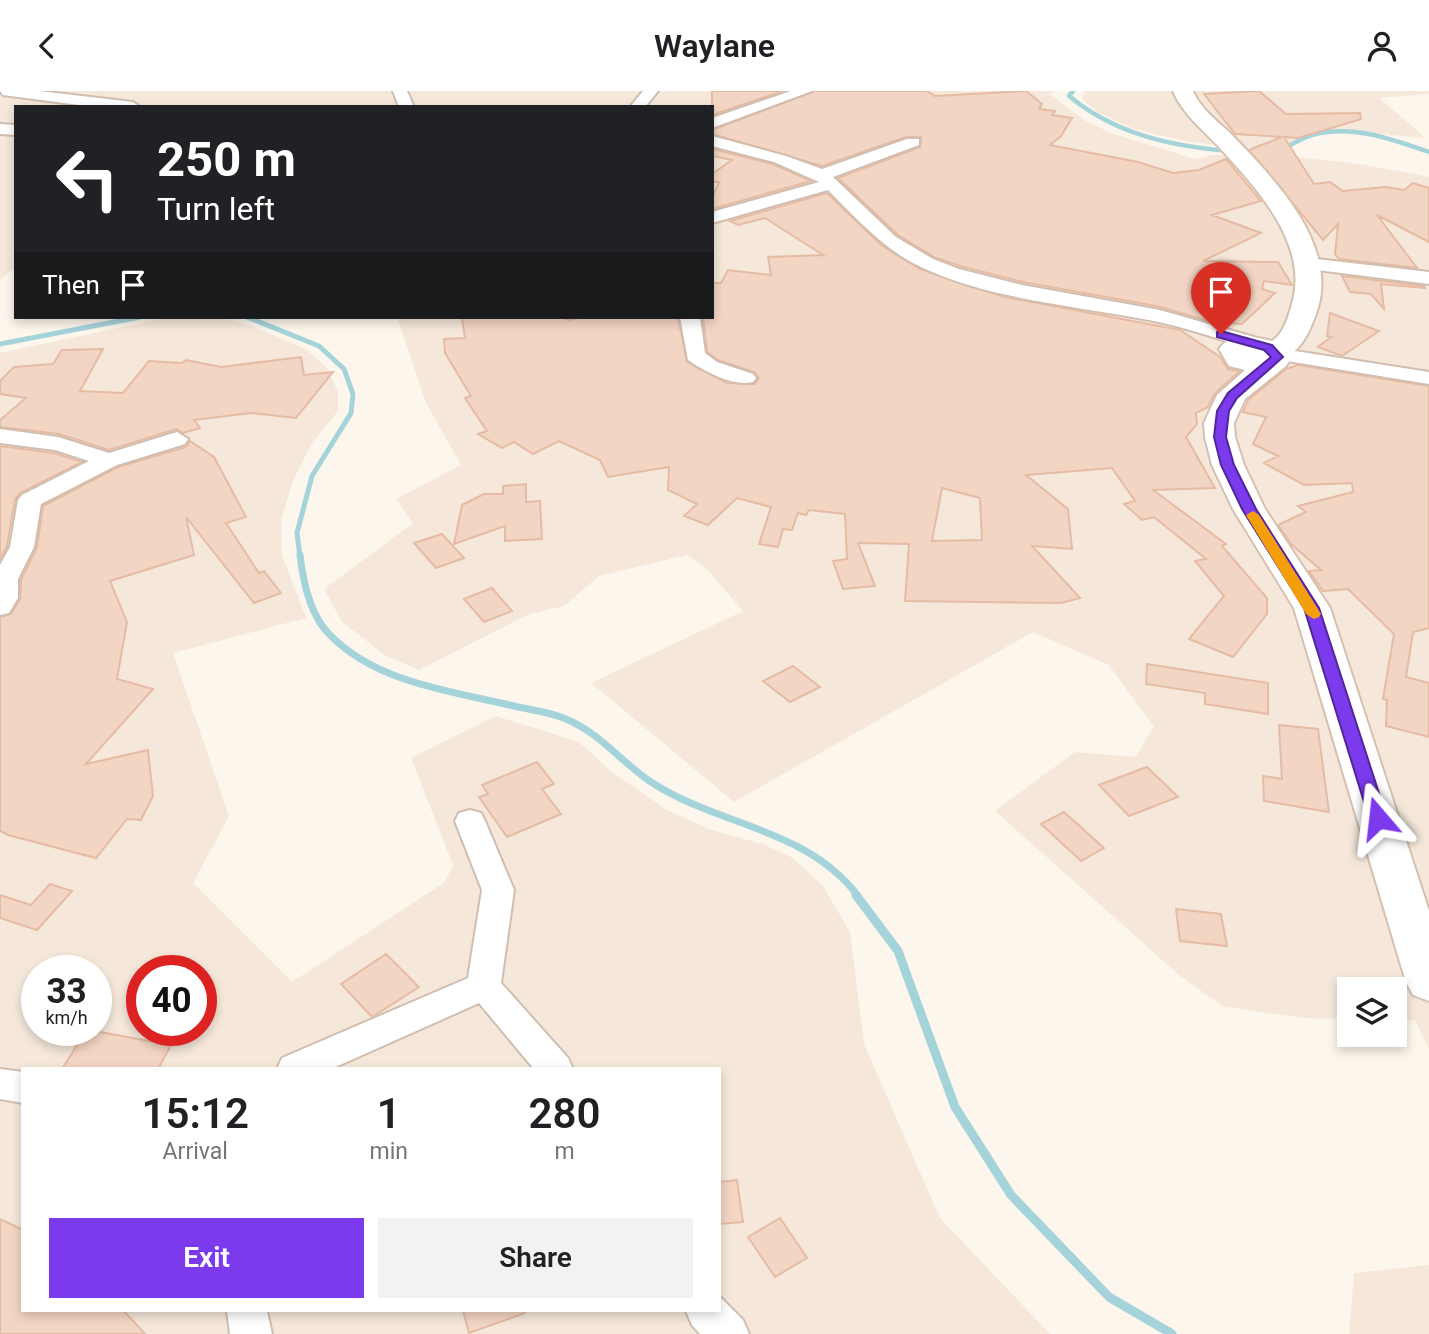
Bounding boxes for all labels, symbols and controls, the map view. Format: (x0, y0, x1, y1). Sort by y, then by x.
icon: back (28, 27, 66, 65)
text: Waylane (654, 27, 775, 65)
icon: person (1363, 27, 1401, 65)
text: 250 m (157, 131, 296, 188)
icon: left (42, 133, 133, 224)
text: Turn left (157, 190, 275, 228)
pin (1191, 262, 1251, 334)
icon: arrive (114, 266, 152, 304)
text: Then (42, 270, 100, 300)
icon: arrive (1202, 273, 1240, 311)
position arrow (1341, 781, 1415, 855)
speed limit sign: 40 (126, 955, 217, 1046)
text: 33 (46, 971, 87, 1012)
map controls (1337, 977, 1407, 1047)
button: layers (1337, 977, 1407, 1047)
text: km/h (45, 1007, 88, 1028)
text: 15:12 (142, 1089, 249, 1138)
text: 1 (377, 1089, 401, 1138)
text: 280 (528, 1089, 600, 1138)
text: Arrival (163, 1138, 228, 1165)
text: min (369, 1138, 408, 1165)
text: m (554, 1138, 575, 1165)
button: Exit (49, 1218, 364, 1298)
button: Share (378, 1218, 693, 1298)

